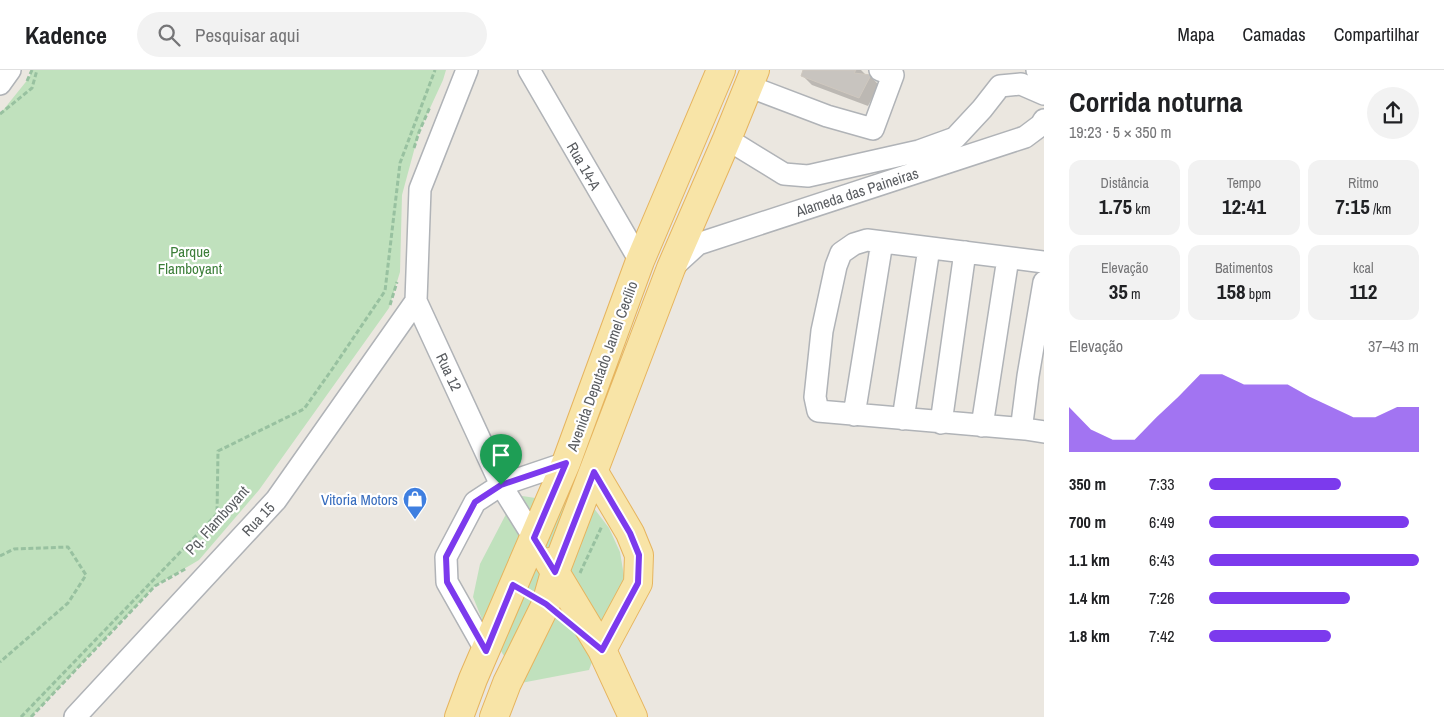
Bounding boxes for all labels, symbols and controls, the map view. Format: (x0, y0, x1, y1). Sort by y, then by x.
search box (137, 12, 487, 57)
text: Kadence (25, 19, 107, 51)
icon: search (155, 21, 183, 49)
text: Pesquisar aqui (195, 22, 300, 48)
text: Mapa (1178, 22, 1215, 47)
text: Camadas (1243, 22, 1306, 47)
text: Compartilhar (1334, 22, 1419, 47)
text: Corrida noturna (1069, 83, 1243, 121)
button: share (1367, 87, 1419, 139)
text: 19:23 · 5 × 350 m (1069, 121, 1172, 143)
street label: Rua 14-A (562, 138, 606, 194)
street label: Alameda das Paineiras (792, 162, 921, 222)
text: Distância (1100, 174, 1149, 192)
text: Tempo (1227, 174, 1261, 192)
text: Ritmo (1348, 174, 1379, 192)
text: 1.75 (1099, 192, 1132, 221)
text: 12:41 (1222, 192, 1266, 221)
text: 7:15 (1335, 192, 1370, 221)
text: km (1132, 200, 1151, 218)
text: /km (1370, 200, 1391, 218)
park label: Parque Flamboyant (158, 241, 223, 279)
text: Elevação (1101, 259, 1148, 277)
text: Batimentos (1215, 259, 1273, 277)
text: kcal (1353, 259, 1374, 277)
text: 35 (1109, 277, 1128, 306)
text: 158 (1217, 277, 1246, 306)
text: 112 (1349, 277, 1377, 306)
street label: Avenida Deputado Jamel Cecílio (561, 278, 643, 455)
text: m (1128, 285, 1141, 303)
text: bpm (1246, 285, 1271, 303)
text: Elevação (1069, 335, 1123, 357)
text: 37–43 m (1368, 335, 1419, 357)
street label: Rua 12 (431, 350, 467, 395)
pin (480, 434, 522, 485)
icon: arrive (487, 441, 515, 469)
text: 350 m (1069, 473, 1106, 495)
text: 7:33 (1149, 473, 1175, 495)
street label: Pq. Flamboyant (180, 481, 254, 559)
shop icon: Vitoria Motors (402, 486, 428, 520)
place label: Vitoria Motors (321, 489, 398, 510)
street label: Rua 15 (237, 497, 279, 541)
text: 700 m (1069, 511, 1106, 533)
text: 6:49 (1149, 511, 1175, 533)
text: 1.1 km (1069, 549, 1110, 571)
text: 6:43 (1149, 549, 1175, 571)
text: 1.4 km (1069, 587, 1110, 609)
text: 7:26 (1149, 587, 1175, 609)
text: 1.8 km (1069, 625, 1110, 647)
text: 7:42 (1149, 625, 1175, 647)

